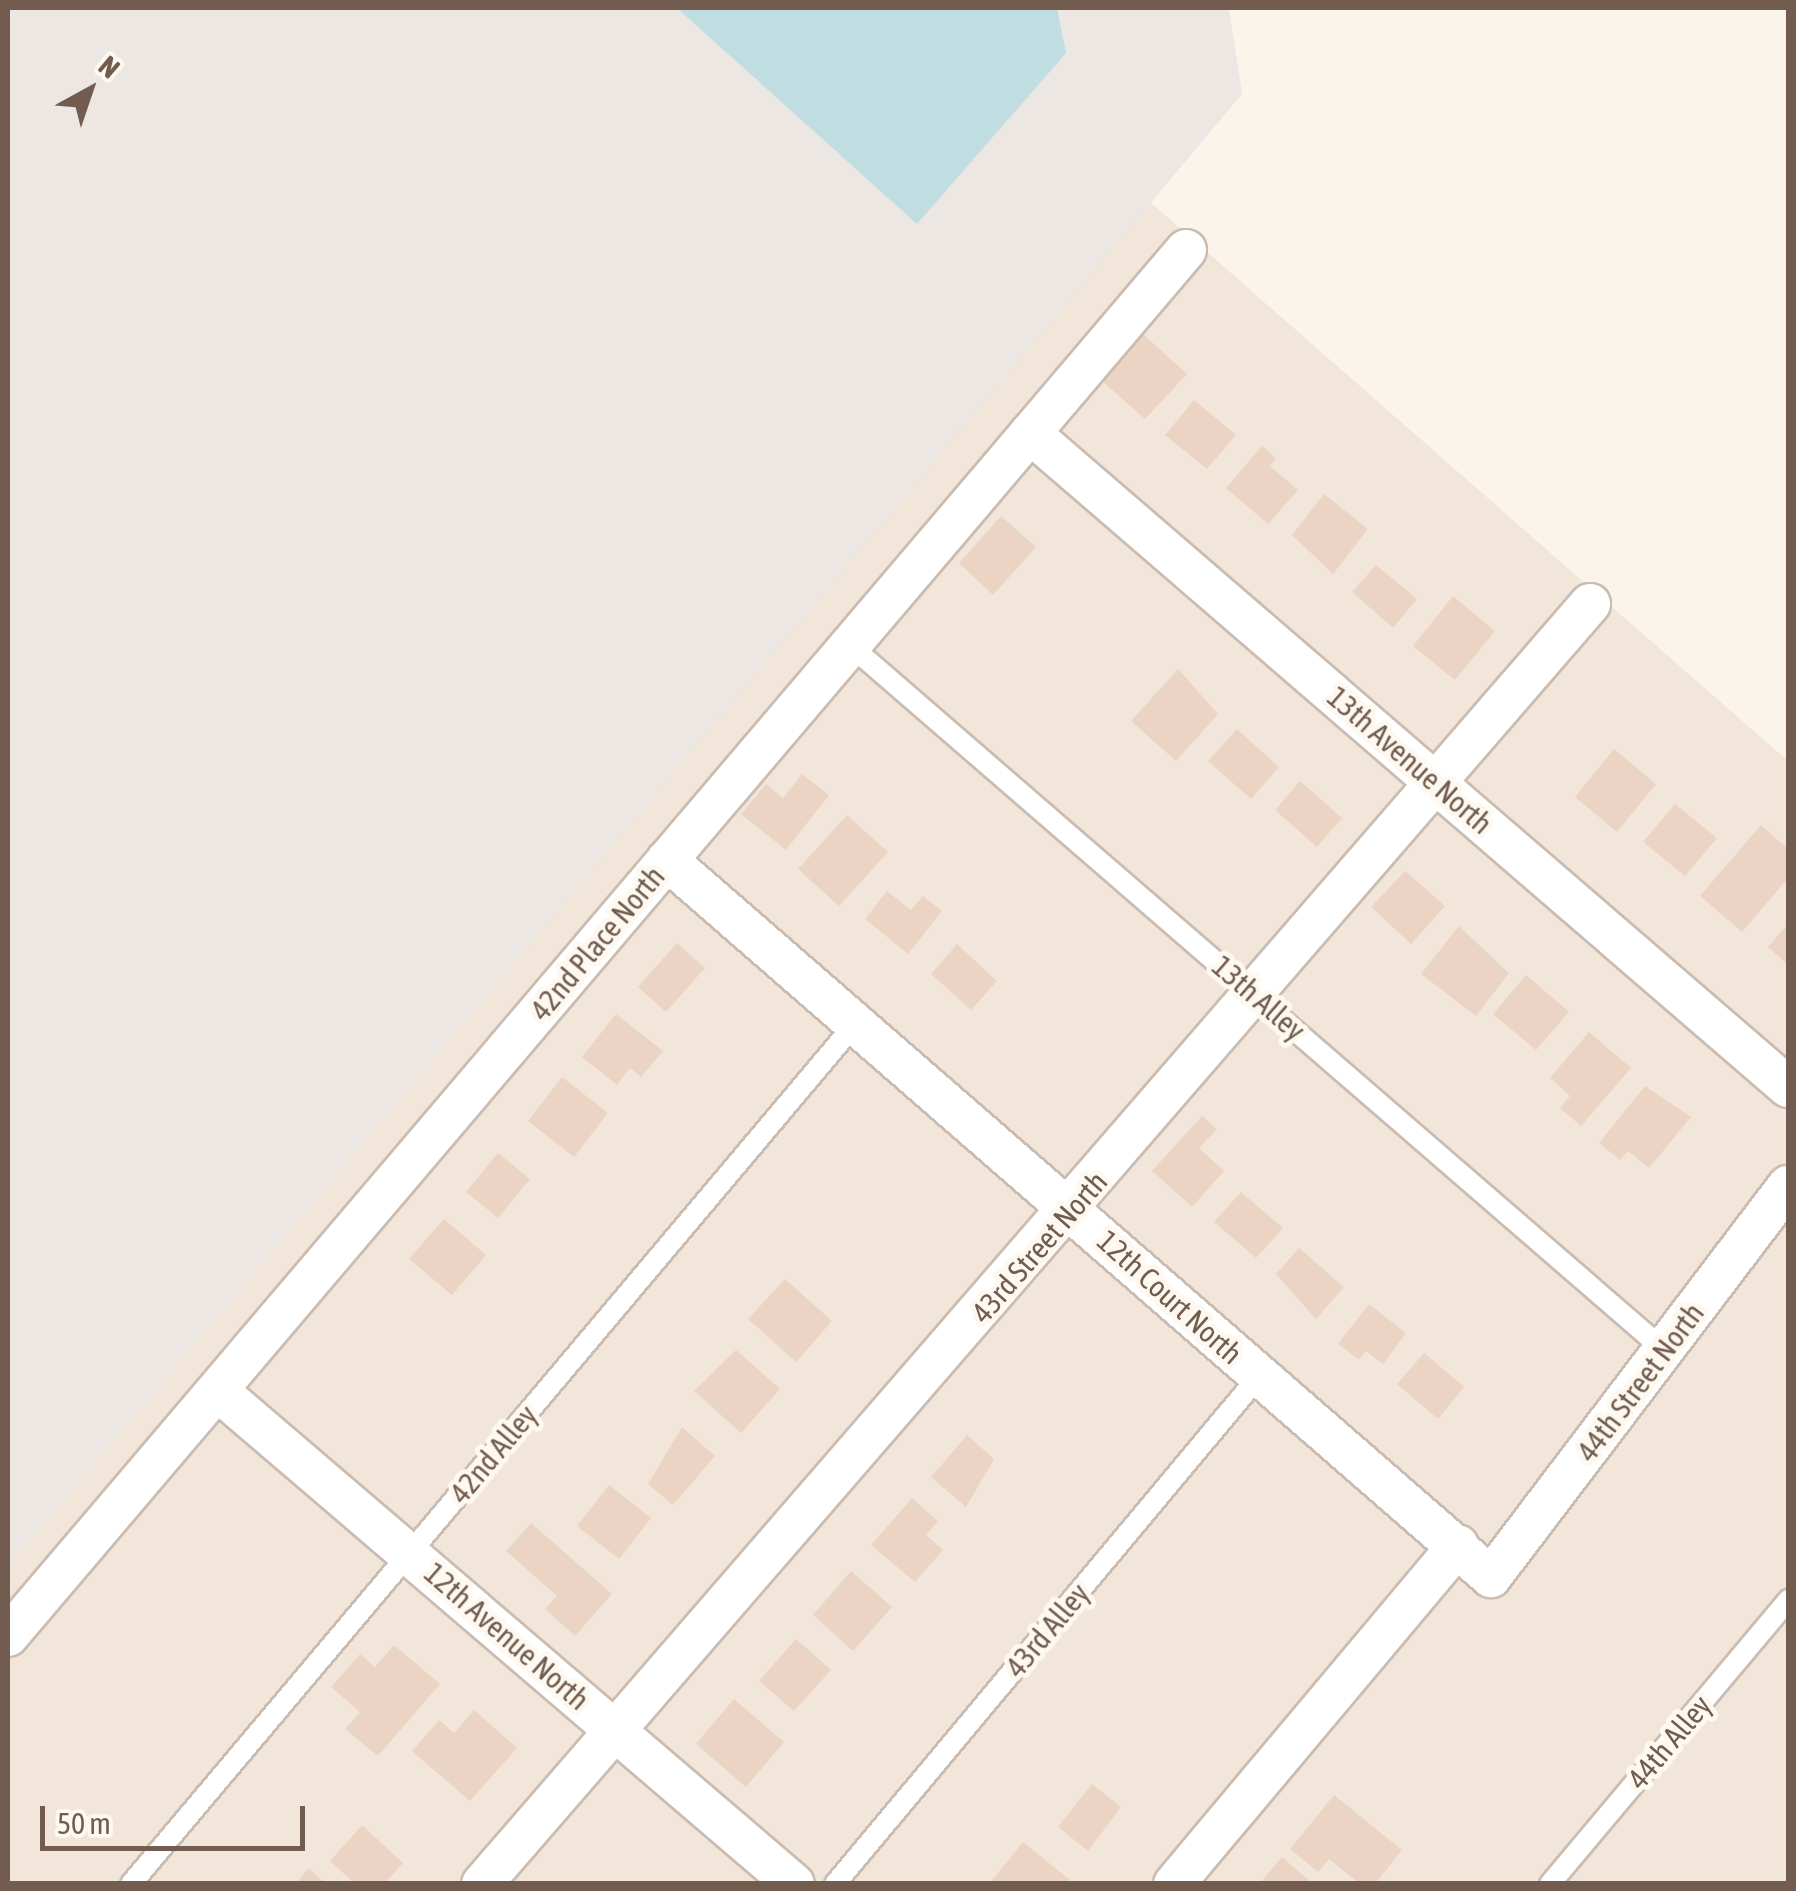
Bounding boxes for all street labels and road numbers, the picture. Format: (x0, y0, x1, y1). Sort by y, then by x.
street label: 13th Avenue North (1320, 679, 1500, 841)
street label: 42nd Place North (522, 859, 672, 1027)
street label: 13th Alley (1205, 948, 1313, 1048)
street label: 43rd Street North (963, 1164, 1115, 1330)
street label: 12th Court North (1090, 1223, 1250, 1371)
street label: 44th Street North (1569, 1296, 1711, 1468)
street label: 42nd Alley (442, 1398, 544, 1510)
street label: 12th Avenue North (417, 1555, 597, 1717)
street label: 43rd Alley (997, 1576, 1097, 1684)
street label: 44th Alley (1619, 1688, 1719, 1796)

